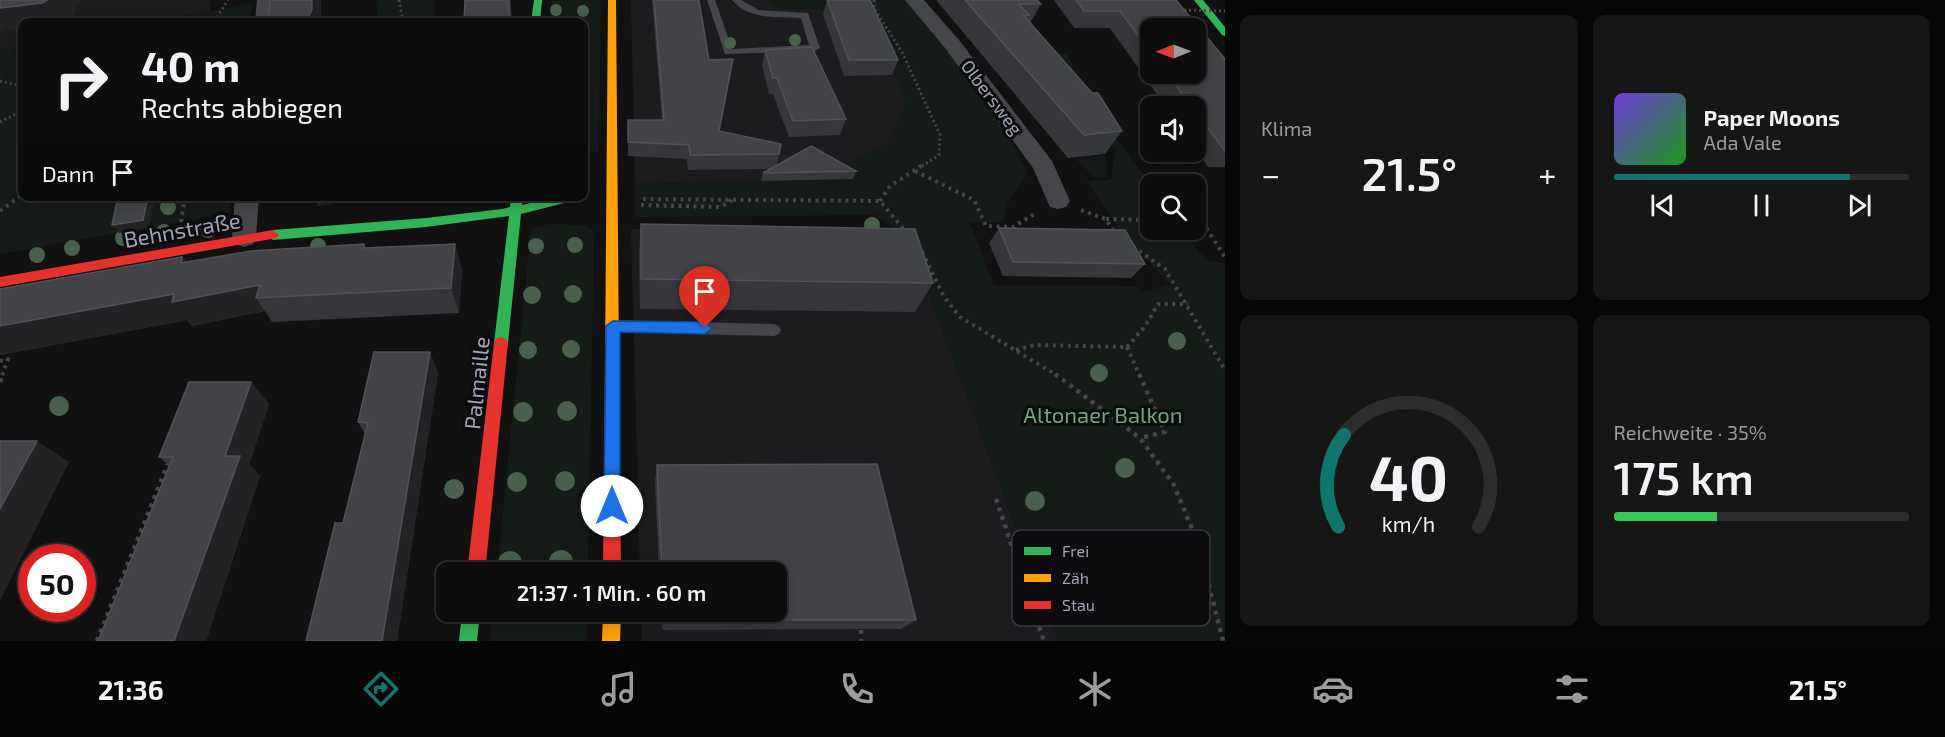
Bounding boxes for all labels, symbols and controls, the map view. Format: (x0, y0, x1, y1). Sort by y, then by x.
north arrow (1140, 18, 1206, 84)
map controls (1140, 18, 1206, 240)
text: 40 m (141, 40, 240, 90)
icon: right (42, 42, 120, 120)
street label: Olbersweg (957, 55, 1027, 139)
text: Rechts abbiegen (141, 91, 343, 123)
button: sound (1140, 96, 1206, 162)
text: Paper Moons (1704, 104, 1840, 130)
text: Klima (1261, 116, 1312, 140)
text: Ada Vale (1704, 130, 1782, 154)
text: 21.5° (1361, 146, 1457, 200)
text: − (1261, 154, 1280, 194)
text: + (1538, 154, 1556, 194)
icon: arrive (106, 156, 139, 189)
text: Dann (42, 160, 94, 186)
button: search (1140, 174, 1206, 240)
icon: previous (1646, 189, 1679, 222)
icon: pause (1745, 189, 1778, 222)
icon: next (1843, 189, 1876, 222)
street label: Behnstraße (122, 206, 242, 252)
pin (679, 266, 730, 328)
icon: arrive (688, 275, 721, 308)
street label: Palmaille (458, 335, 494, 431)
park label: Altonaer Balkon (1023, 401, 1183, 427)
text: Reichweite · 35% (1614, 420, 1767, 444)
text: 40 (1369, 439, 1448, 514)
text: 175 km (1614, 450, 1754, 504)
position arrow (580, 474, 644, 538)
text: km/h (1382, 512, 1435, 537)
legend (1012, 530, 1210, 626)
text: Frei (1062, 541, 1089, 560)
speed limit sign: 50 (18, 544, 96, 622)
text: Zäh (1062, 568, 1089, 587)
text: 21:37 · 1 Min. · 60 m (517, 579, 706, 605)
text: Stau (1062, 595, 1095, 614)
icon: directions (360, 668, 402, 710)
icon: music (598, 668, 640, 710)
icon: phone (836, 668, 878, 710)
icon: climate (1074, 668, 1116, 710)
icon: car (1312, 668, 1354, 710)
icon: filters (1551, 668, 1593, 710)
text: 21:36 (98, 673, 164, 705)
text: 21.5° (1789, 673, 1847, 705)

